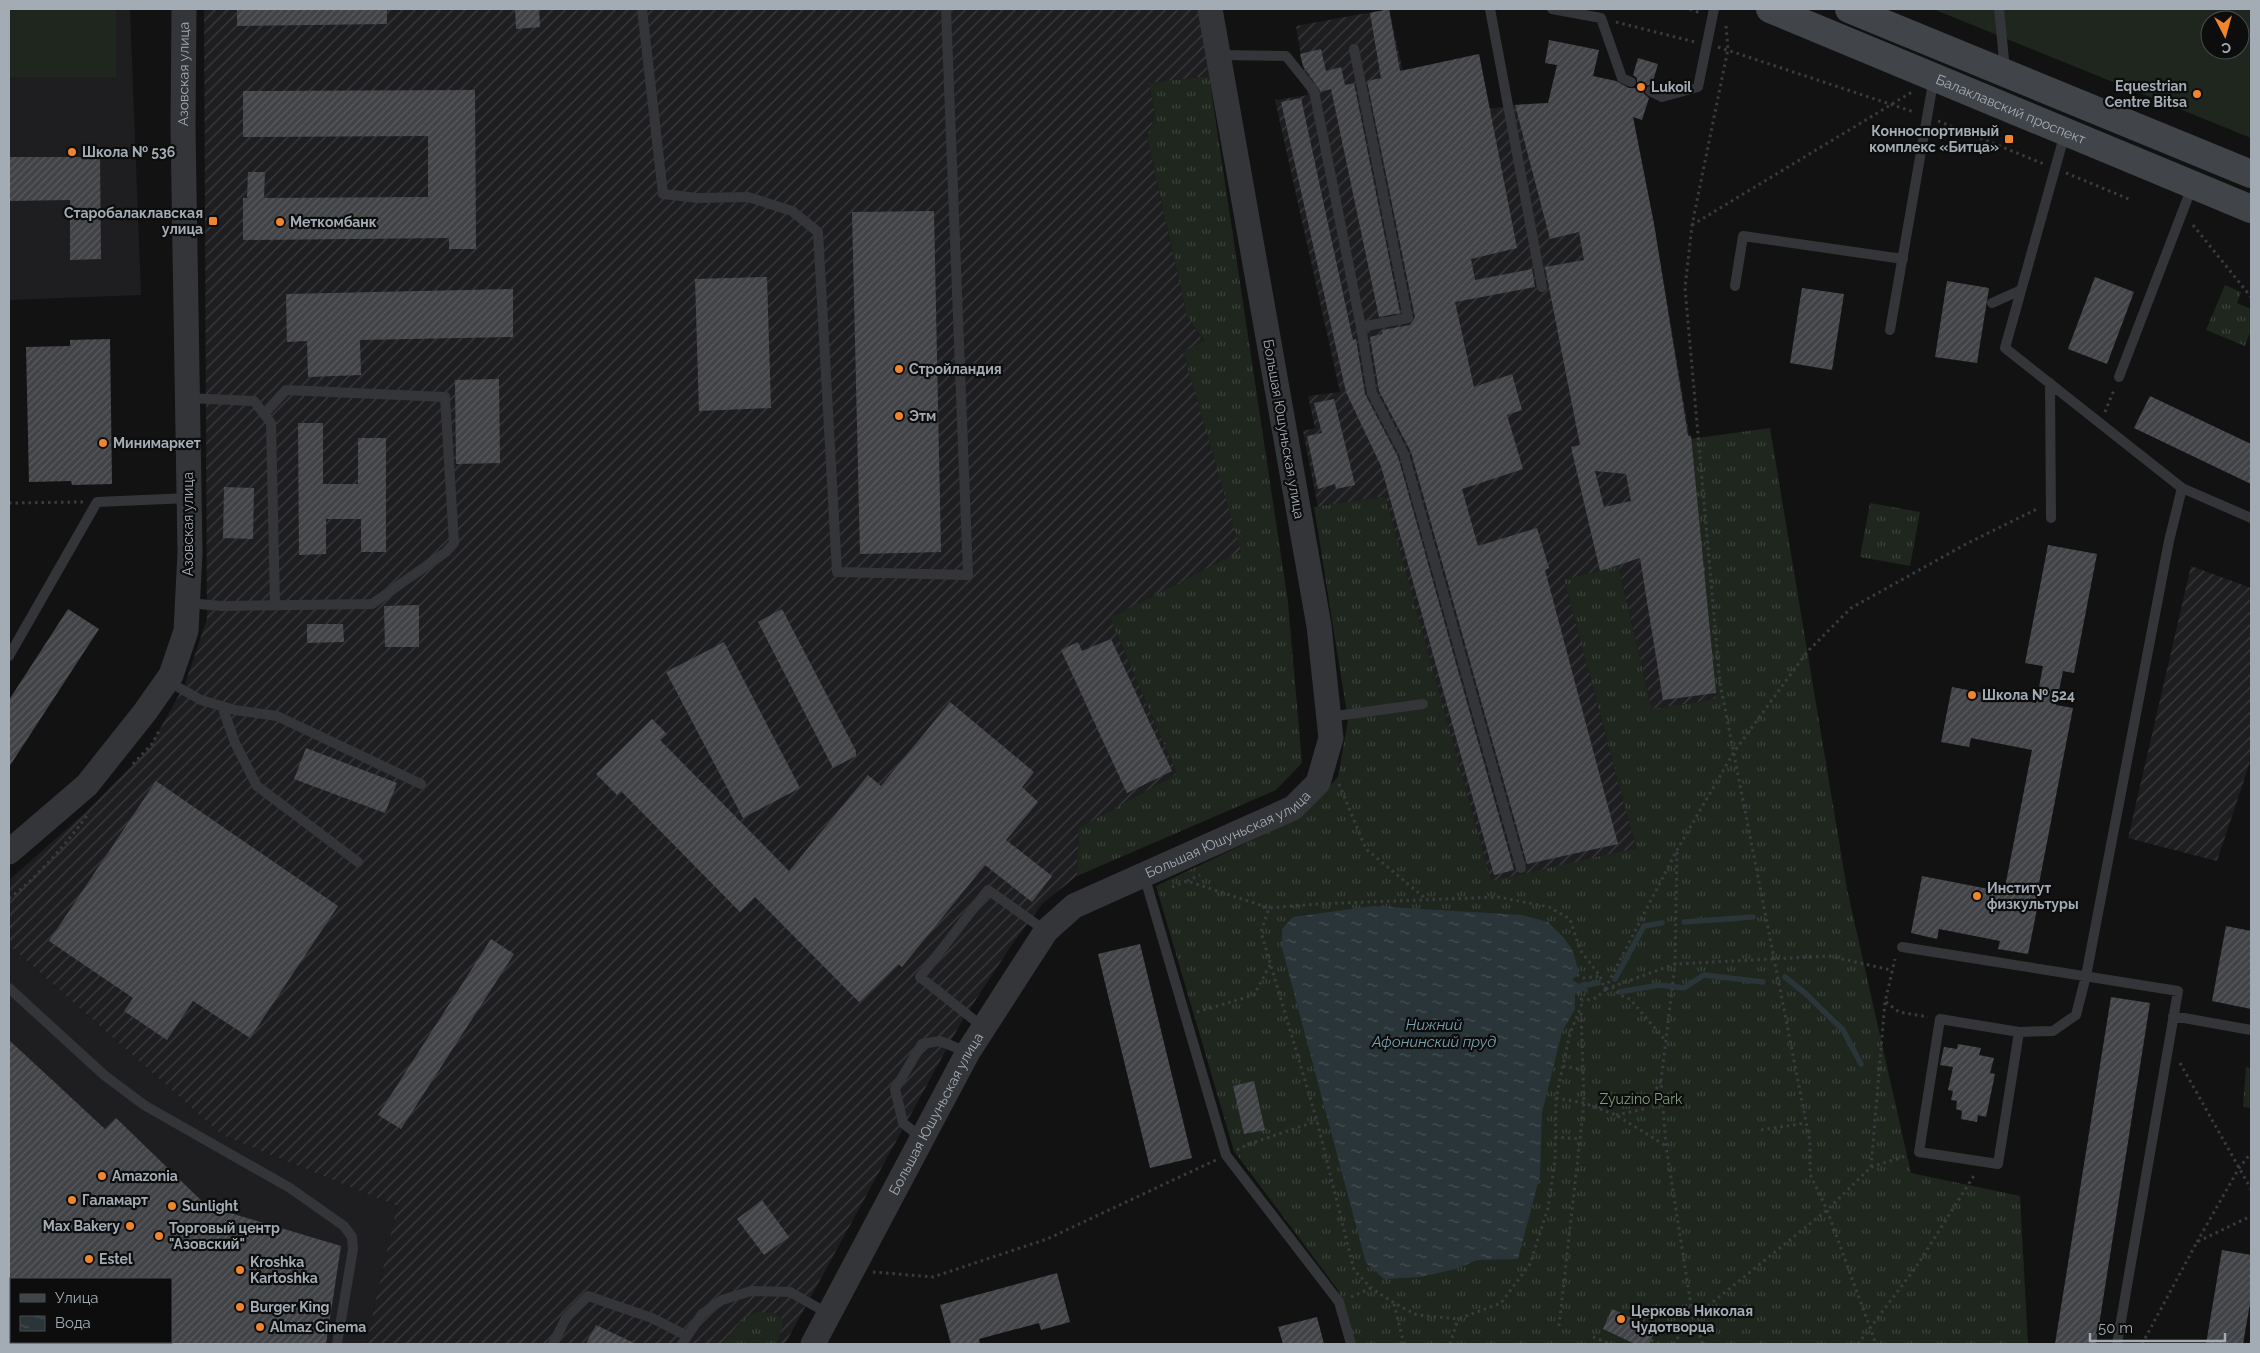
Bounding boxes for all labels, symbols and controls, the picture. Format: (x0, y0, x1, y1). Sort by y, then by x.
north arrow (2200, 10, 2250, 60)
street label: Азовская улица (175, 22, 192, 126)
text: С (2220, 39, 2232, 56)
street label: Балаклавский проспект (1934, 71, 2089, 148)
place label: Equestrian Centre Bitsa (2105, 78, 2187, 110)
place label: Lukoil (1651, 79, 1692, 95)
marker: Lukoil (1635, 81, 1647, 93)
marker: Equestrian Centre Bitsa (2191, 88, 2203, 100)
place label: Конноспортивный комплекс «Битца» (1869, 123, 1999, 155)
marker: Конноспортивный комплекс «Битца» (2003, 133, 2015, 145)
place label: Школа № 536 (82, 144, 175, 160)
marker: Школа № 536 (66, 146, 78, 158)
place label: Старобалаклавская улица (64, 205, 203, 237)
place label: Меткомбанк (290, 214, 377, 230)
marker: Старобалаклавская улица (207, 215, 219, 227)
marker: Меткомбанк (274, 216, 286, 228)
street label: Большая Юшуньская улица (1260, 338, 1308, 520)
place label: Стройландия (909, 361, 1002, 377)
marker: Стройландия (893, 363, 905, 375)
place label: Этм (909, 408, 936, 424)
marker: Этм (893, 410, 905, 422)
place label: Минимаркет (113, 435, 201, 451)
marker: Минимаркет (97, 437, 109, 449)
street label: Азовская улица (180, 472, 196, 576)
place label: Школа № 524 (1982, 687, 2075, 703)
marker: Школа № 524 (1966, 689, 1978, 701)
street label: Большая Юшуньская улица (1143, 787, 1314, 881)
place label: Институт физкультуры (1987, 880, 2079, 912)
marker: Институт физкультуры (1971, 890, 1983, 902)
water label: Нижний Афонинский пруд (1371, 1016, 1496, 1051)
street label: Большая Юшуньская улица (886, 1030, 986, 1198)
park label: Zyuzino Park (1599, 1091, 1683, 1107)
place label: Amazonia (112, 1168, 178, 1184)
marker: Amazonia (96, 1170, 108, 1182)
place label: Галамарт (82, 1192, 148, 1208)
marker: Галамарт (66, 1194, 78, 1206)
place label: Sunlight (182, 1198, 239, 1214)
marker: Sunlight (166, 1200, 178, 1212)
place label: Max Bakery (43, 1218, 120, 1234)
marker: Max Bakery (124, 1220, 136, 1232)
place label: Торговый центр "Азовский" (169, 1220, 280, 1252)
marker: Торговый центр "Азовский" (153, 1230, 165, 1242)
place label: Estel (99, 1251, 133, 1267)
marker: Estel (83, 1253, 95, 1265)
place label: Kroshka Kartoshka (250, 1254, 318, 1286)
marker: Kroshka Kartoshka (234, 1264, 246, 1276)
legend (10, 1278, 172, 1343)
text: Улица (55, 1289, 99, 1307)
place label: Burger King (250, 1299, 330, 1315)
marker: Burger King (234, 1301, 246, 1313)
place label: Церковь Николая Чудотворца (1631, 1303, 1753, 1335)
scale bar (2090, 1310, 2225, 1342)
marker: Церковь Николая Чудотворца (1615, 1313, 1627, 1325)
text: Вода (55, 1314, 91, 1332)
place label: Almaz Cinema (270, 1319, 366, 1335)
text: 50 m (2098, 1319, 2133, 1337)
marker: Almaz Cinema (254, 1321, 266, 1333)

